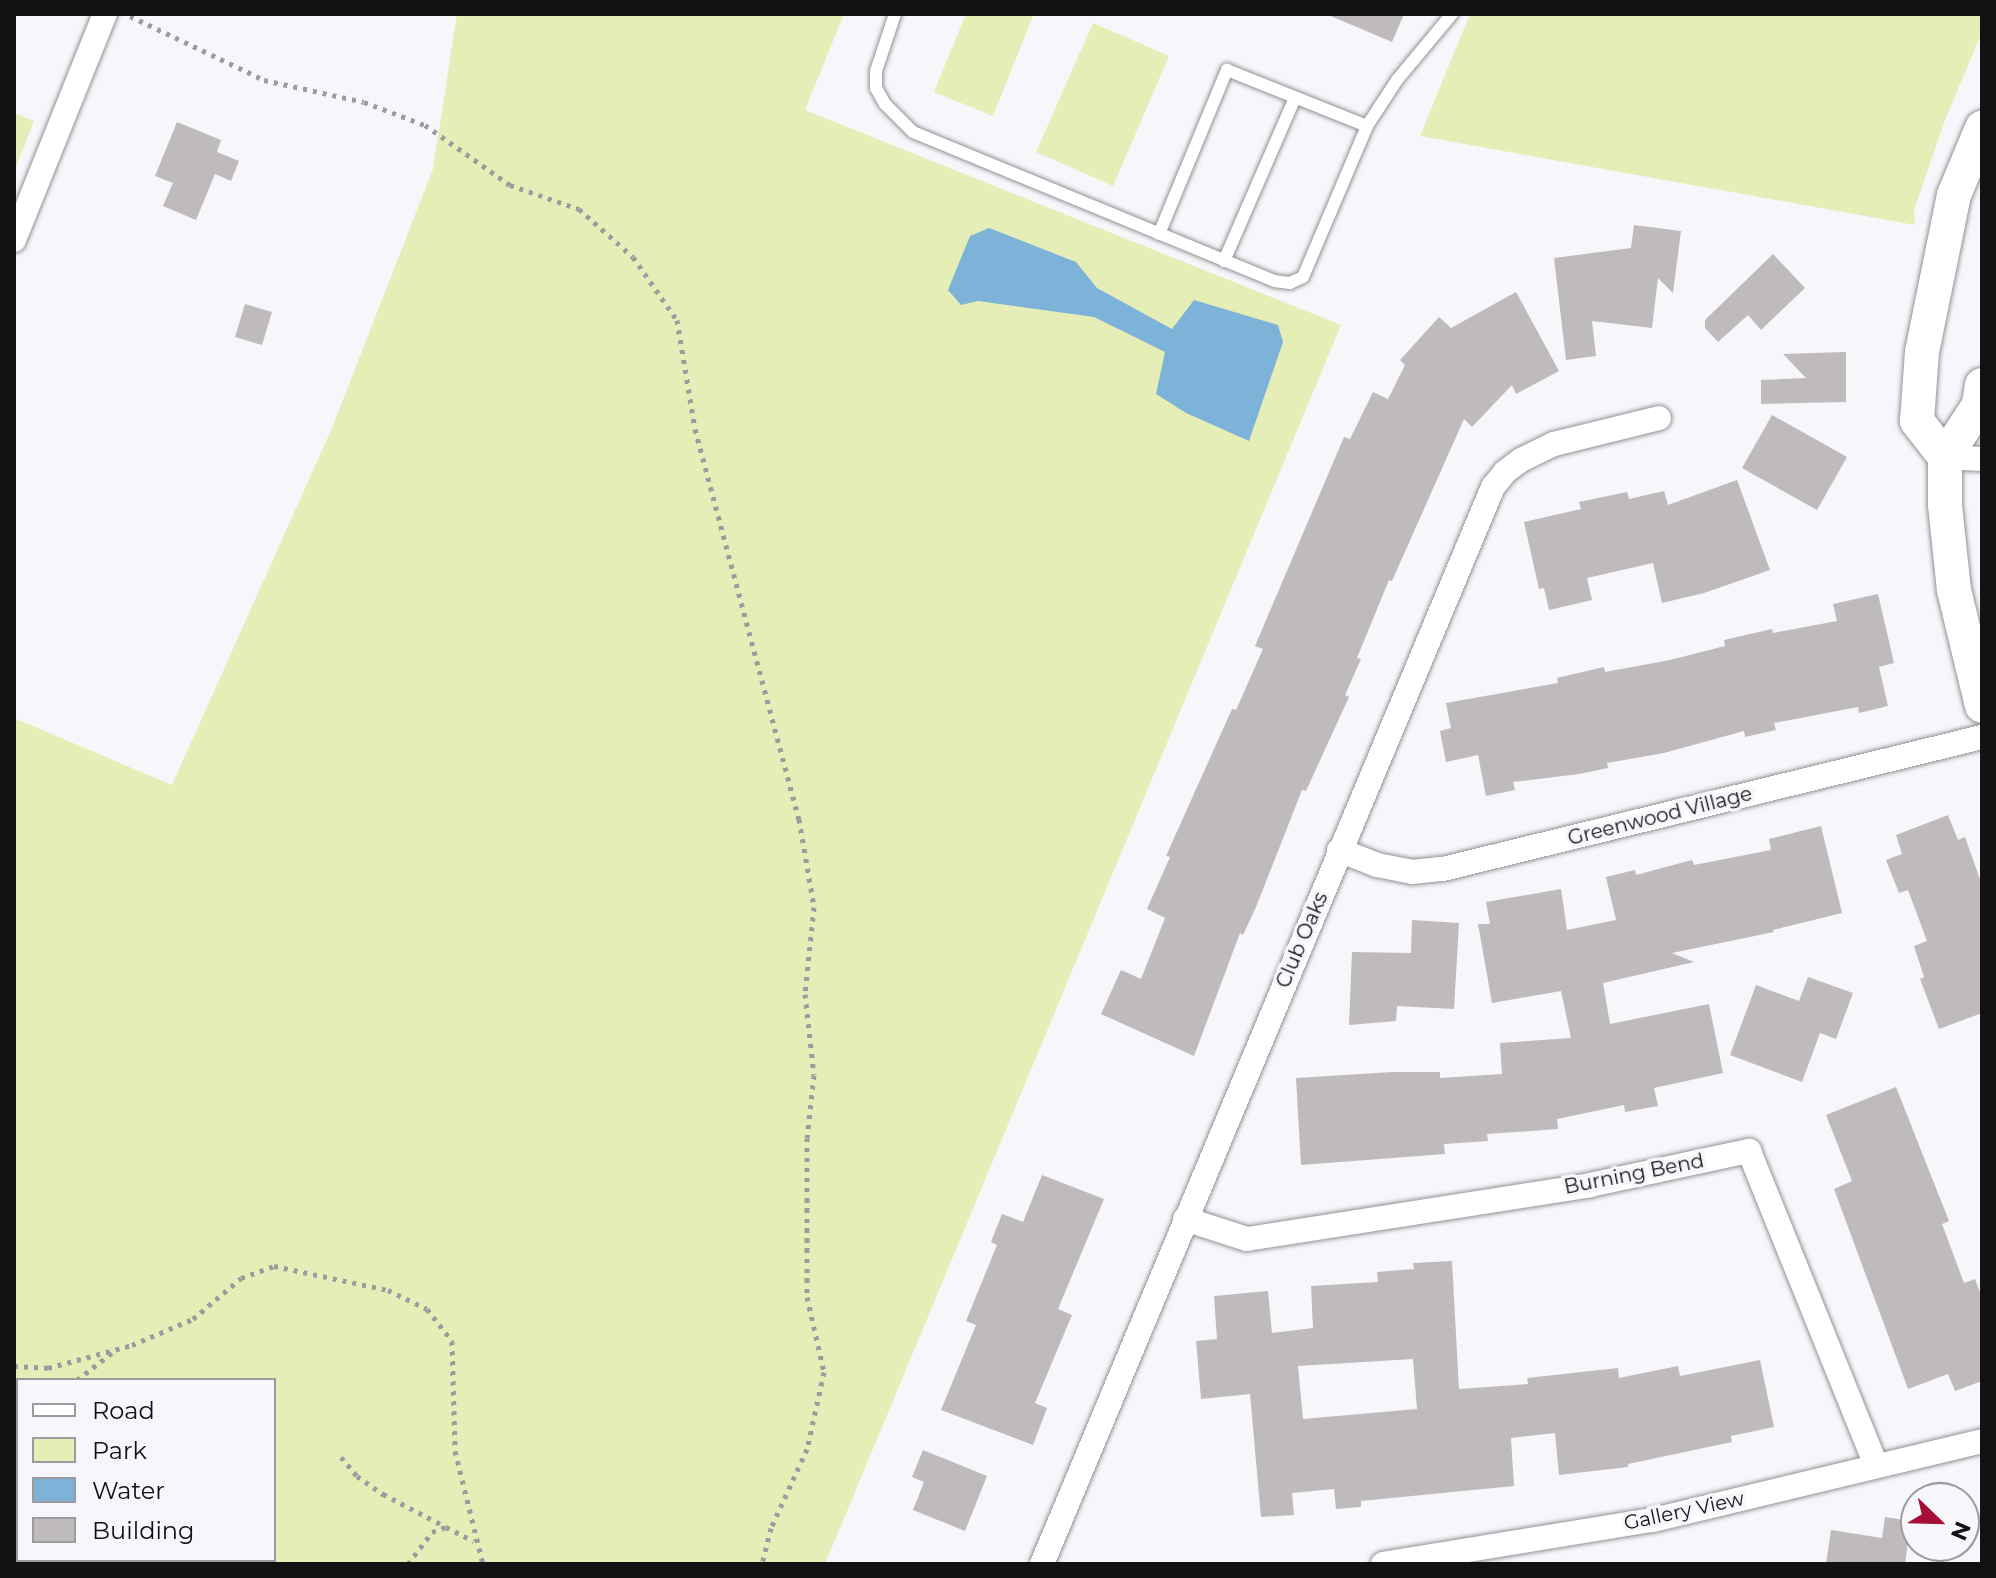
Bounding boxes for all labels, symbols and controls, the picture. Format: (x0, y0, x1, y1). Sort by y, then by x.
street label: Greenwood Village (1565, 781, 1755, 851)
street label: Club Oaks (1271, 888, 1333, 992)
street label: Burning Bend (1562, 1149, 1706, 1199)
legend (16, 1378, 276, 1562)
text: Road (92, 1396, 155, 1425)
text: Park (92, 1436, 147, 1465)
text: Water (92, 1476, 165, 1505)
north arrow (1900, 1482, 1980, 1562)
street label: Gallery View (1622, 1487, 1746, 1535)
text: Building (92, 1516, 195, 1545)
text: N (1945, 1517, 1977, 1544)

